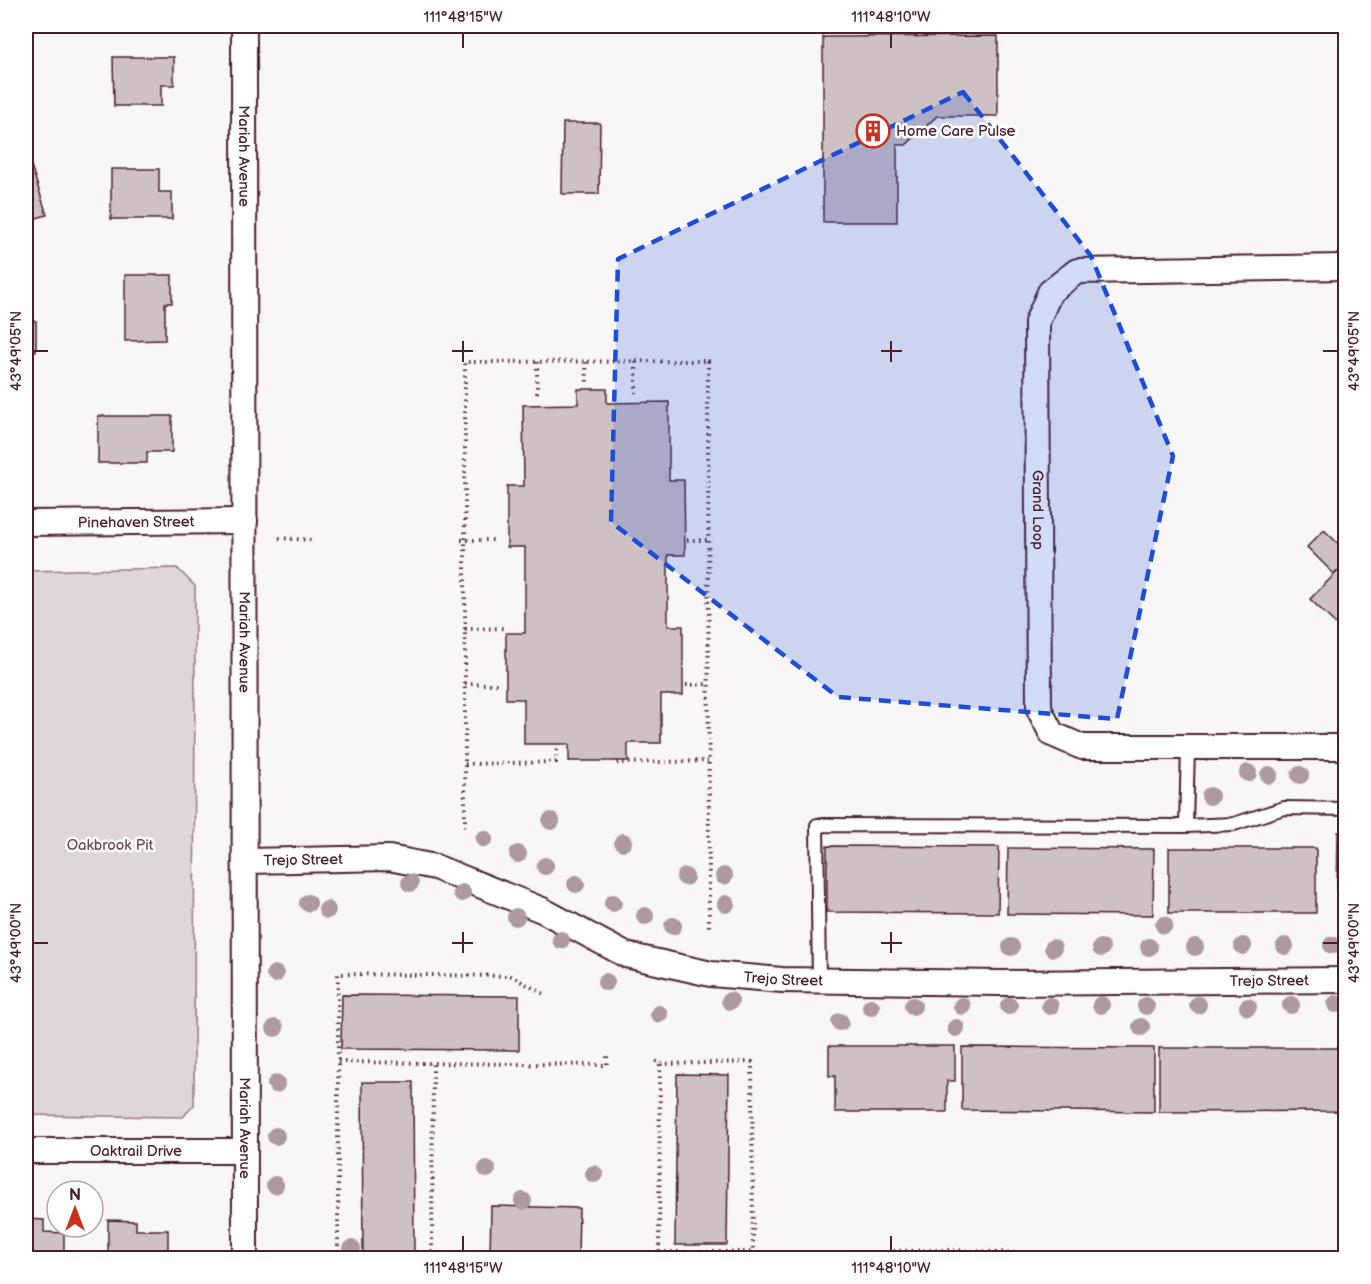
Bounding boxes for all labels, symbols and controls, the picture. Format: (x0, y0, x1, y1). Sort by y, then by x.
text: 111°48'15"W (423, 8, 503, 27)
text: 111°48'10"W (851, 8, 931, 27)
street label: Mariah Avenue (235, 105, 254, 207)
building icon: Home Care Pulse (855, 113, 891, 149)
place label: Home Care Pulse (896, 122, 1016, 141)
text: 43°49'05"N (7, 311, 26, 391)
text: 43°49'05"N (1345, 311, 1364, 391)
street label: Grand Loop (1028, 470, 1048, 550)
street label: Pinehaven Street (78, 512, 195, 532)
street label: Mariah Avenue (235, 591, 254, 693)
park label: Oakbrook Pit (67, 836, 154, 855)
street label: Trejo Street (263, 849, 343, 870)
text: 43°49'00"N (7, 903, 26, 983)
text: 43°49'00"N (1345, 903, 1364, 983)
street label: Trejo Street (743, 967, 823, 990)
street label: Trejo Street (1229, 971, 1309, 991)
street label: Mariah Avenue (235, 1077, 254, 1179)
street label: Oaktrail Drive (90, 1142, 182, 1161)
north arrow (45, 1179, 105, 1239)
text: N (69, 1186, 81, 1205)
text: 111°48'15"W (423, 1259, 503, 1278)
text: 111°48'10"W (851, 1259, 931, 1278)

